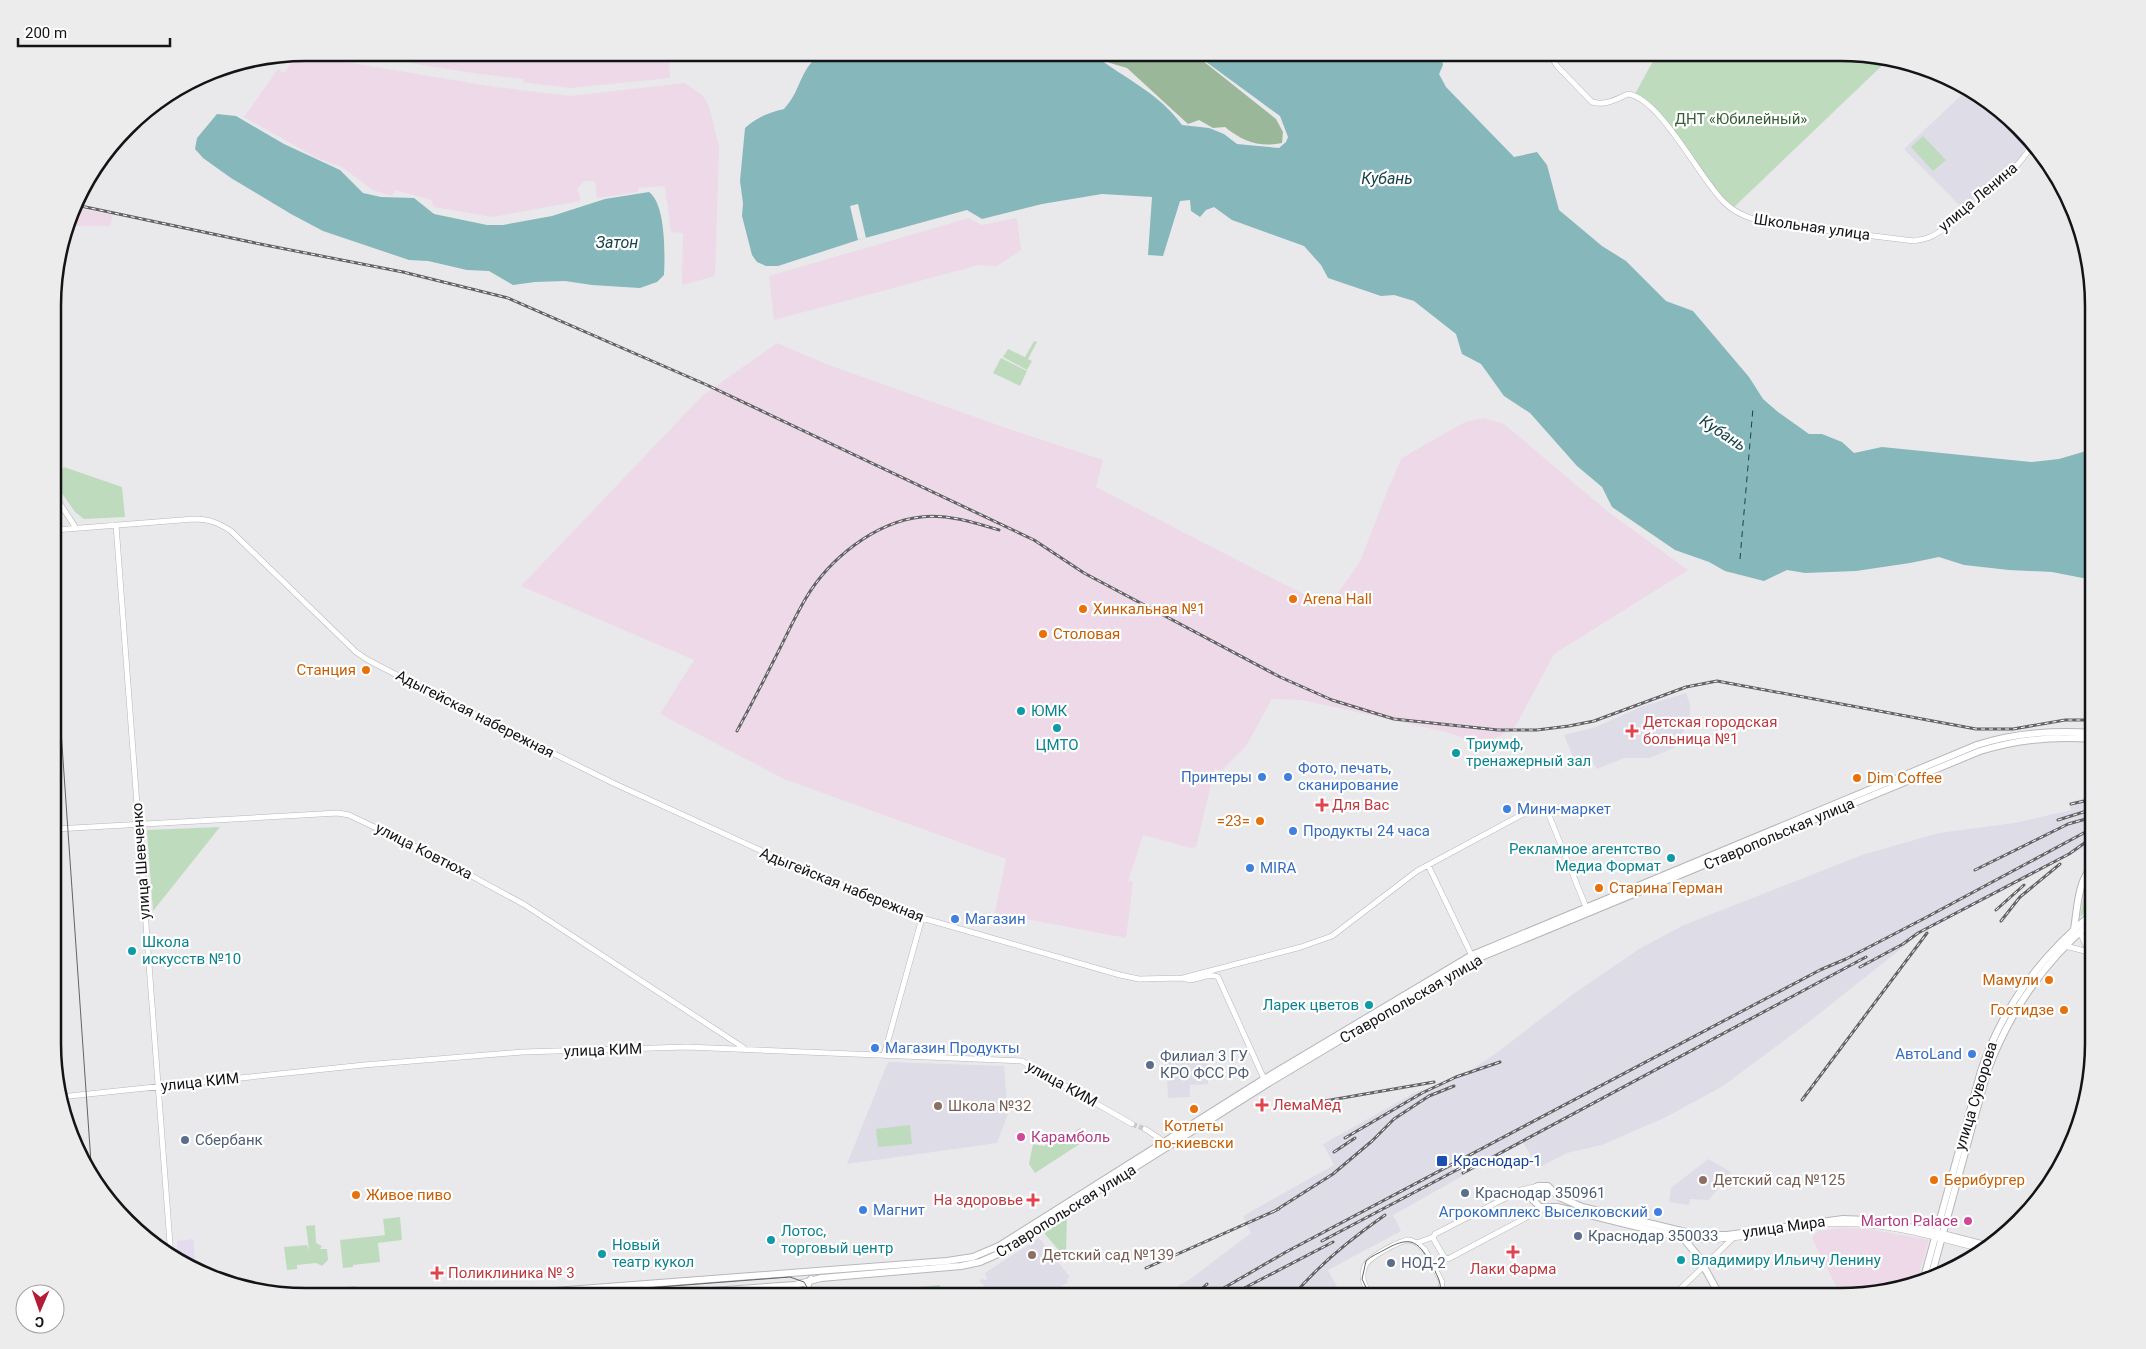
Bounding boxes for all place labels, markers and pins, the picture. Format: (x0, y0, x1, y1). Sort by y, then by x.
place label: Arena Hall (1303, 590, 1372, 608)
marker: Arena Hall (1287, 593, 1299, 605)
place label: Хинкальная №1 (1093, 600, 1205, 618)
marker: Хинкальная №1 (1077, 603, 1089, 615)
place label: Столовая (1053, 625, 1120, 643)
marker: Столовая (1037, 628, 1049, 640)
place label: Станция (297, 661, 356, 679)
marker: Станция (360, 664, 372, 676)
place label: ЮМК (1031, 702, 1068, 720)
marker: ЮМК (1015, 705, 1027, 717)
place label: Детская городская больница №1 (1643, 713, 1777, 748)
marker: ЦМТО (1051, 722, 1063, 734)
marker: Детская городская больница №1 (1625, 724, 1639, 738)
place label: Триумф, тренажерный зал (1466, 735, 1591, 770)
place label: ЦМТО (1036, 736, 1078, 754)
marker: Триумф, тренажерный зал (1450, 747, 1462, 759)
place label: Фото, печать, сканирование (1298, 759, 1398, 794)
place label: Принтеры (1181, 768, 1252, 786)
place label: Dim Coffee (1867, 769, 1942, 787)
marker: Принтеры (1256, 771, 1268, 783)
marker: Фото, печать, сканирование (1282, 771, 1294, 783)
marker: Dim Coffee (1851, 772, 1863, 784)
place label: Для Вас (1332, 796, 1390, 814)
marker: Для Вас (1316, 799, 1328, 811)
place label: Мини-маркет (1517, 800, 1611, 818)
marker: Мини-маркет (1501, 803, 1513, 815)
place label: =23= (1217, 812, 1250, 830)
marker: =23= (1254, 815, 1266, 827)
place label: Продукты 24 часа (1303, 822, 1430, 840)
marker: Продукты 24 часа (1287, 825, 1299, 837)
place label: Рекламное агентство Медиа Формат (1509, 840, 1661, 875)
marker: Рекламное агентство Медиа Формат (1665, 852, 1677, 864)
place label: MIRA (1260, 859, 1296, 877)
marker: MIRA (1244, 862, 1256, 874)
place label: Старина Герман (1609, 879, 1723, 897)
marker: Старина Герман (1593, 882, 1605, 894)
place label: Магазин (965, 910, 1026, 928)
marker: Магазин (949, 913, 961, 925)
place label: Школа искусств №10 (142, 933, 241, 968)
marker: Школа искусств №10 (126, 945, 138, 957)
place label: Мамули (1982, 971, 2039, 989)
marker: Мамули (2043, 974, 2055, 986)
place label: Ларек цветов (1263, 996, 1359, 1014)
marker: Ларек цветов (1363, 999, 1375, 1011)
place label: Гостидзе (1990, 1001, 2054, 1019)
marker: Гостидзе (2058, 1004, 2070, 1016)
place label: Магазин Продукты (885, 1039, 1020, 1057)
marker: Магазин Продукты (869, 1042, 881, 1054)
place label: АвтоLand (1895, 1045, 1962, 1063)
place label: Филиал 3 ГУ КРО ФСС РФ (1160, 1047, 1249, 1082)
marker: АвтоLand (1966, 1048, 1978, 1060)
marker: Филиал 3 ГУ КРО ФСС РФ (1144, 1059, 1156, 1071)
place label: ЛемаМед (1273, 1096, 1341, 1114)
place label: Школа №32 (948, 1097, 1031, 1115)
marker: ЛемаМед (1255, 1098, 1269, 1112)
marker: Школа №32 (932, 1100, 944, 1112)
marker: Котлеты по-киевски (1188, 1103, 1200, 1115)
place label: Котлеты по-киевски (1154, 1117, 1234, 1152)
place label: Карамболь (1031, 1128, 1110, 1146)
place label: Сбербанк (195, 1131, 263, 1149)
marker: Карамболь (1015, 1131, 1027, 1143)
marker: Сбербанк (179, 1134, 191, 1146)
place label: Краснодар-1 (1453, 1152, 1542, 1170)
marker: Краснодар-1 (1435, 1154, 1449, 1168)
place label: Детский сад №125 (1713, 1171, 1845, 1189)
place label: Берибургер (1944, 1171, 2025, 1189)
marker: Детский сад №125 (1697, 1174, 1709, 1186)
marker: Берибургер (1928, 1174, 1940, 1186)
place label: Краснодар 350961 (1475, 1184, 1606, 1202)
place label: Живое пиво (366, 1186, 452, 1204)
marker: Краснодар 350961 (1459, 1187, 1471, 1199)
marker: Живое пиво (350, 1189, 362, 1201)
place label: На здоровье (934, 1191, 1023, 1209)
marker: На здоровье (1027, 1194, 1039, 1206)
place label: Магнит (873, 1201, 925, 1219)
place label: Агрокомплекс Выселковский (1439, 1203, 1648, 1221)
marker: Магнит (857, 1204, 869, 1216)
marker: Агрокомплекс Выселковский (1652, 1206, 1664, 1218)
place label: Marton Palace (1861, 1212, 1958, 1230)
marker: Marton Palace (1962, 1215, 1974, 1227)
place label: Лотос, торговый центр (781, 1222, 893, 1257)
place label: Краснодар 350033 (1588, 1227, 1719, 1245)
marker: Краснодар 350033 (1572, 1230, 1584, 1242)
marker: Лотос, торговый центр (765, 1234, 777, 1246)
place label: Новый театр кукол (612, 1236, 694, 1271)
place label: Детский сад №139 (1042, 1246, 1174, 1264)
marker: Лаки Фарма (1507, 1246, 1519, 1258)
marker: Новый театр кукол (596, 1248, 608, 1260)
marker: Детский сад №139 (1026, 1249, 1038, 1261)
place label: Владимиру Ильичу Ленину (1691, 1251, 1881, 1269)
place label: НОД-2 (1401, 1254, 1446, 1272)
marker: Владимиру Ильичу Ленину (1675, 1254, 1687, 1266)
marker: НОД-2 (1385, 1257, 1397, 1269)
place label: Лаки Фарма (1470, 1260, 1556, 1278)
place label: Поликлиника № 3 (448, 1264, 575, 1282)
marker: Поликлиника № 3 (430, 1266, 444, 1280)

